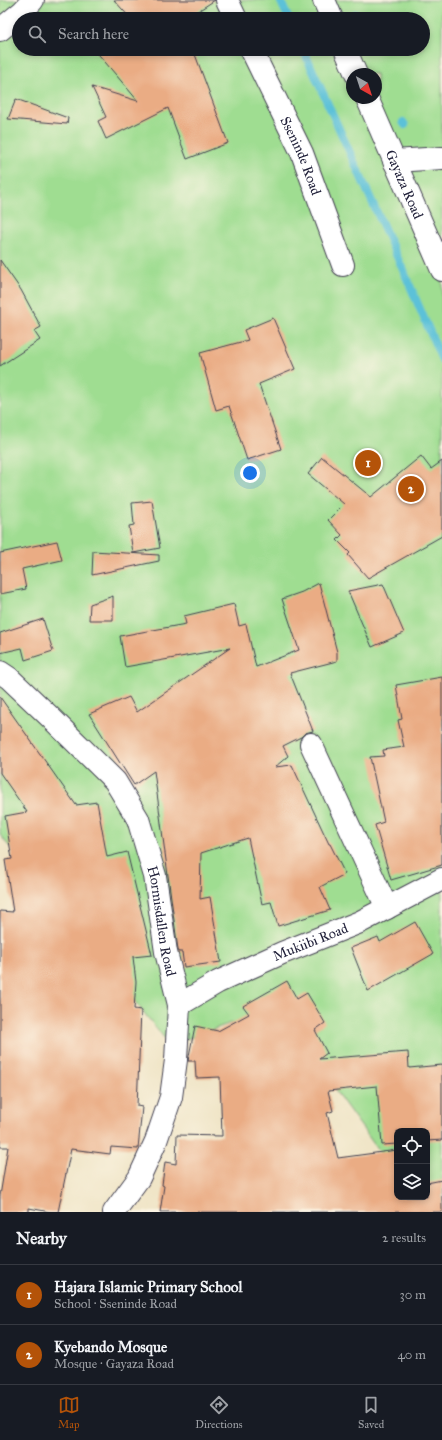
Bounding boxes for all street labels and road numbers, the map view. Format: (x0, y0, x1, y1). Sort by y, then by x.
street label: Sseninde Road (277, 114, 325, 197)
street label: Gayaza Road (382, 147, 427, 221)
street label: Hormisdallen Road (144, 864, 180, 978)
street label: Mukiibi Road (270, 919, 350, 965)

